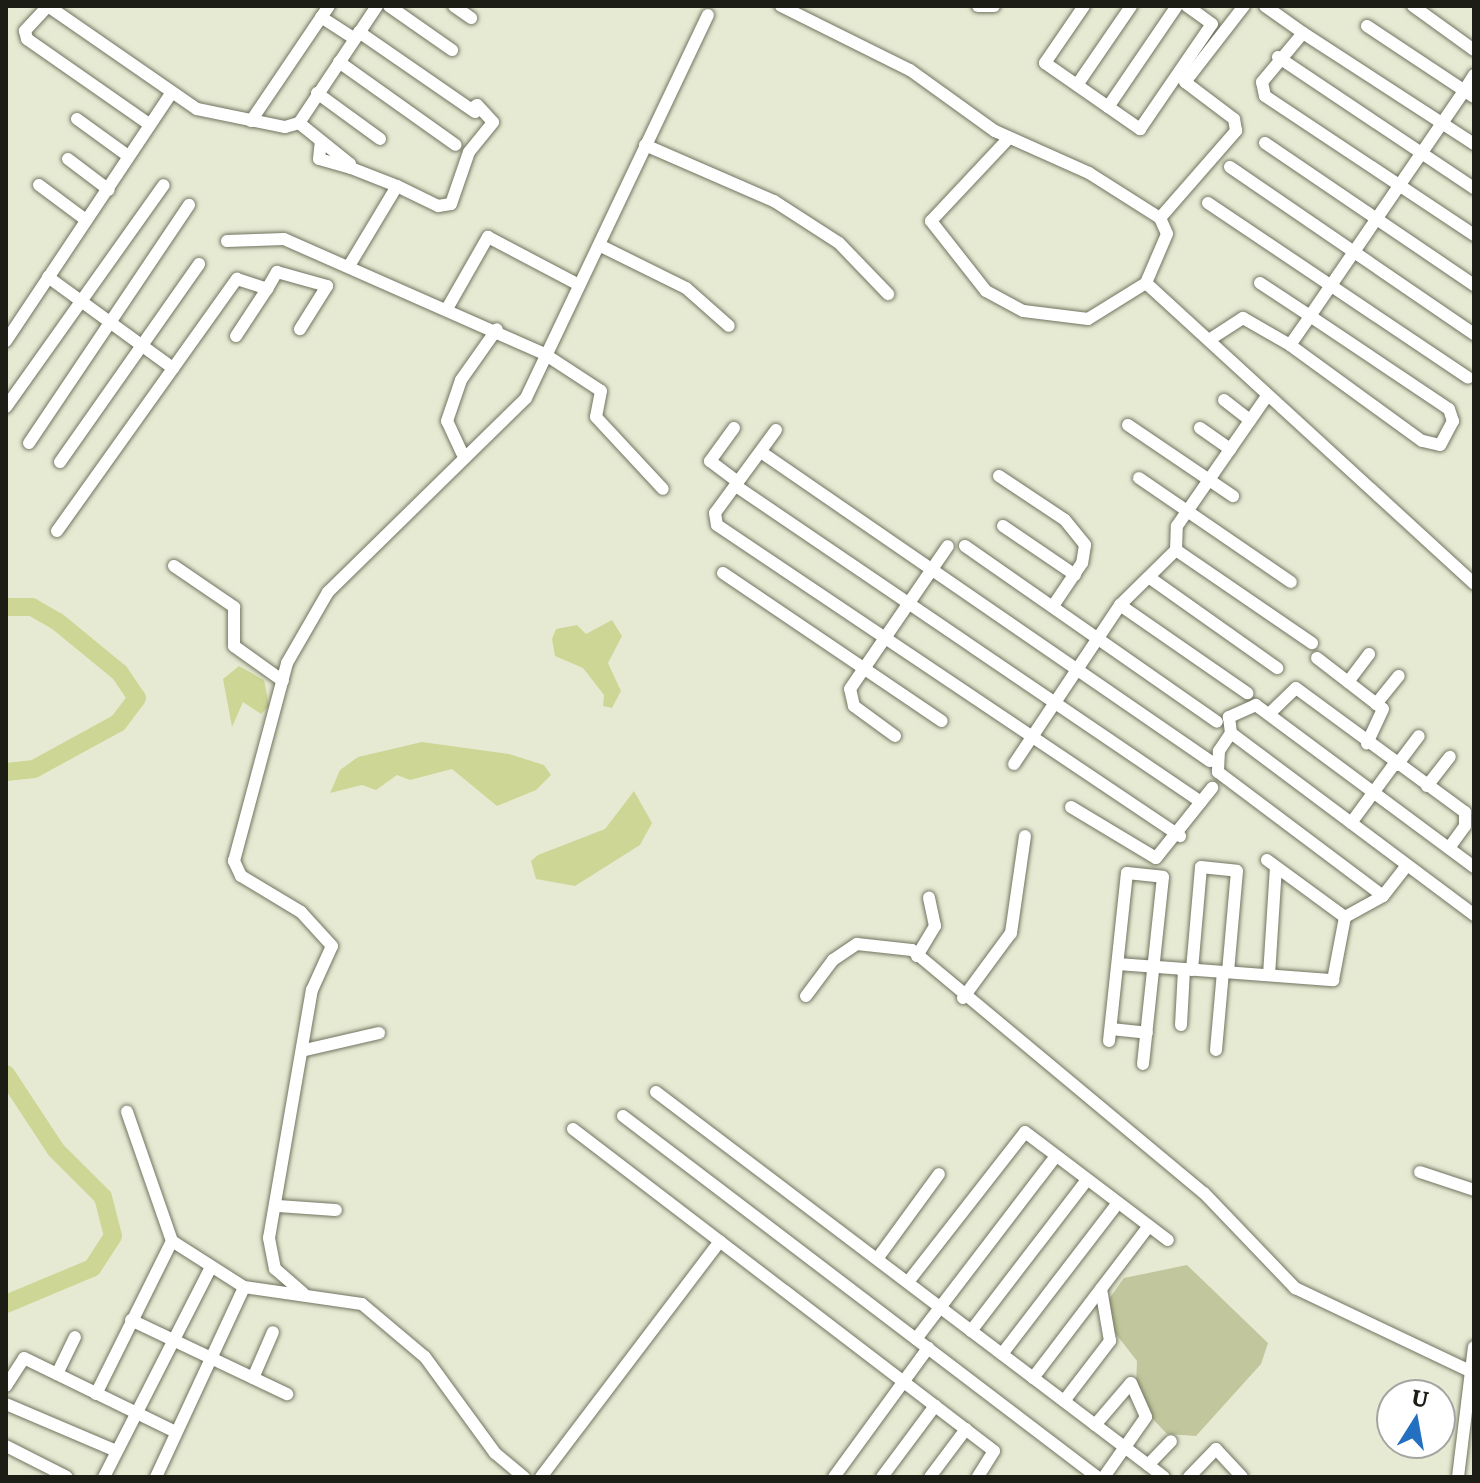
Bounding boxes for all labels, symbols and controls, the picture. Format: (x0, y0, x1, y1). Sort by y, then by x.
north arrow (1376, 1379, 1456, 1459)
text: U (1409, 1379, 1432, 1415)

